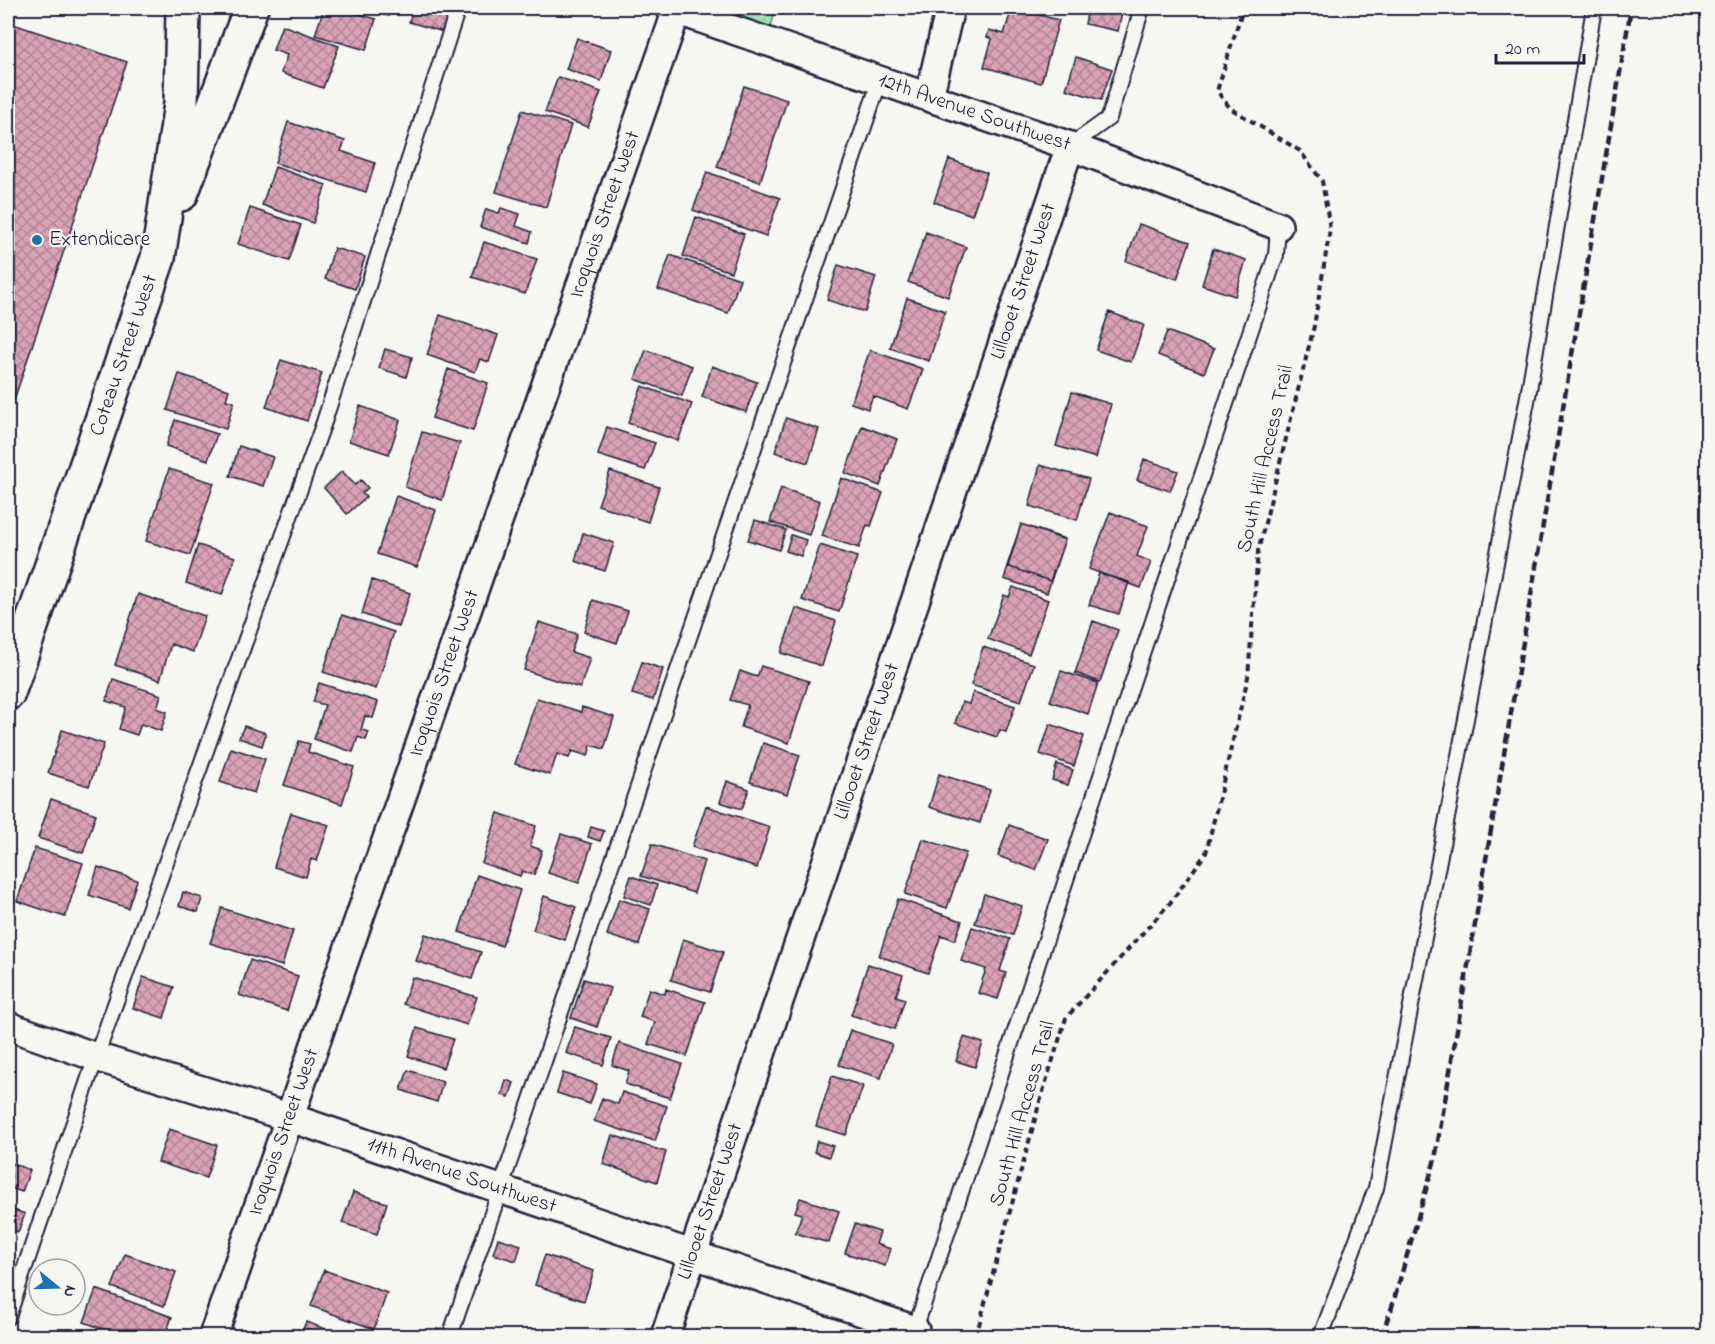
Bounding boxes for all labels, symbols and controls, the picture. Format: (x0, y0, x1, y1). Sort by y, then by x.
scale bar (1496, 27, 1584, 65)
text: 20 m (1505, 37, 1540, 63)
street label: 12th Avenue Southwest (874, 66, 1075, 160)
street label: Iroquois Street West (562, 127, 649, 302)
street label: Lillooet Street West (983, 199, 1065, 364)
place label: Extendicare (49, 225, 151, 255)
marker: Extendicare (30, 233, 44, 247)
street label: Coteau Street West (83, 271, 166, 440)
street label: South Hill Access Trail (1230, 362, 1302, 556)
street label: Iroquois Street West (402, 586, 488, 761)
street label: Lillooet Street West (827, 659, 908, 824)
street label: South Hill Access Trail (982, 1018, 1064, 1210)
street label: Iroquois Street West (241, 1044, 327, 1220)
street label: Lillooet Street West (670, 1119, 751, 1284)
street label: 11th Avenue Southwest (363, 1130, 560, 1222)
north arrow (27, 1257, 87, 1317)
text: N (56, 1282, 82, 1300)

